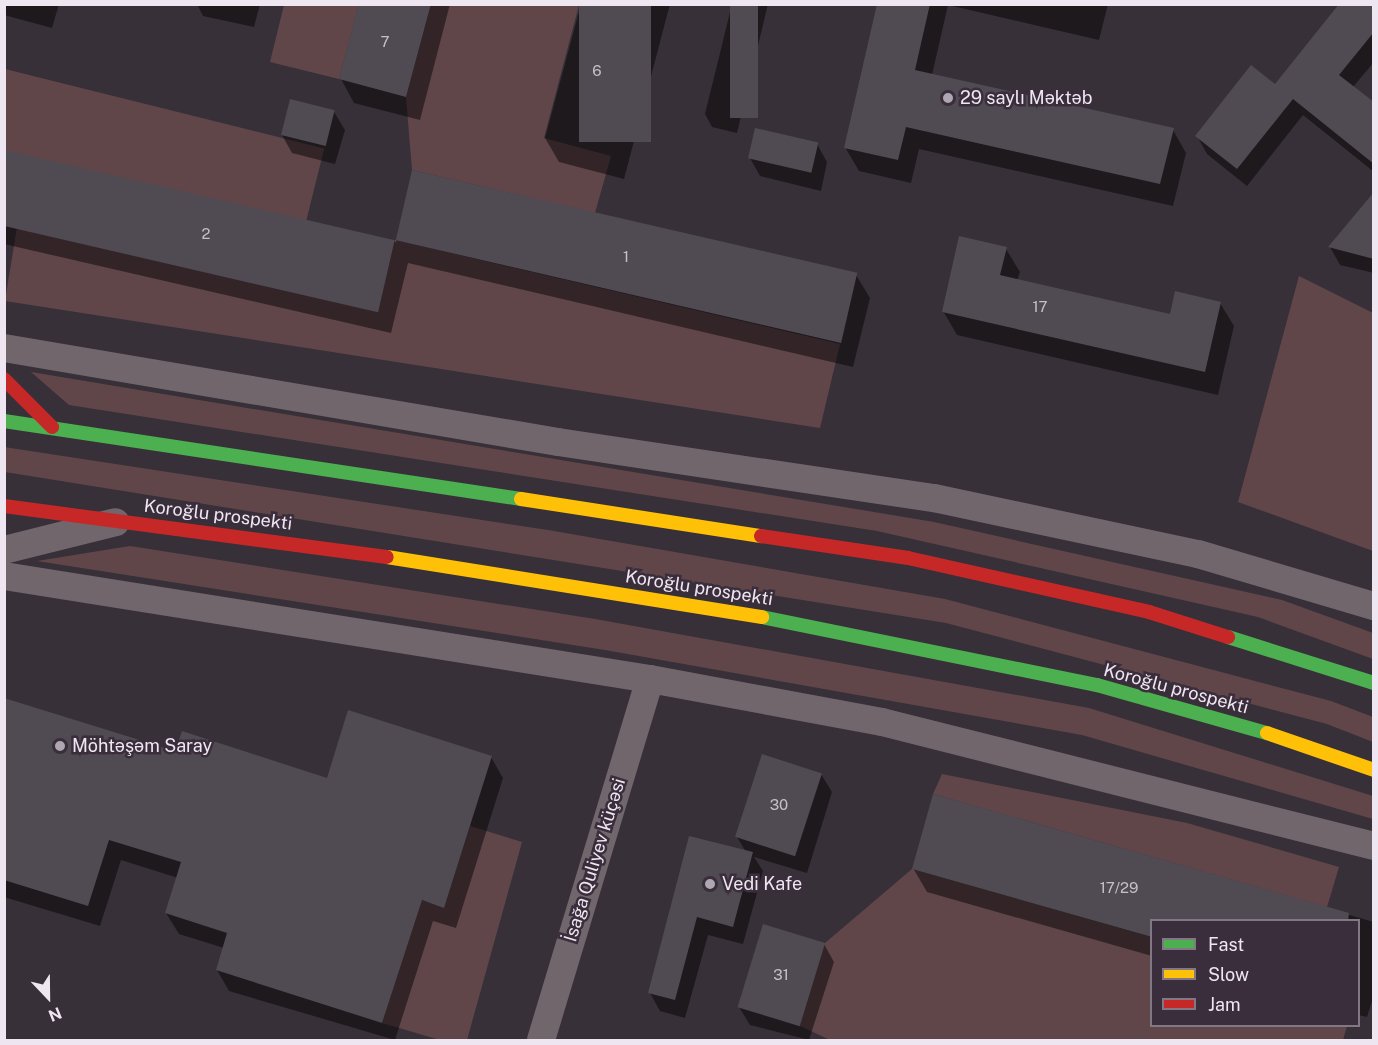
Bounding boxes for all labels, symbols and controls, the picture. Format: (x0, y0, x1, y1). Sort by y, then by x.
house number: 7 (380, 33, 390, 51)
house number: 6 (592, 62, 602, 80)
place label: 29 saylı Məktəb (960, 87, 1092, 109)
marker: 29 saylı Məktəb (941, 91, 955, 105)
house number: 2 (202, 225, 210, 243)
house number: 1 (623, 248, 629, 266)
house number: 17 (1032, 298, 1048, 316)
street label: Koroğlu prospekti (143, 495, 293, 535)
street label: Koroğlu prospekti (624, 566, 774, 610)
street label: Koroğlu prospekti (1101, 659, 1251, 719)
place label: Möhtəşəm Saray (72, 735, 212, 757)
marker: Möhtəşəm Saray (53, 739, 67, 753)
street label: İsağa Quliyev küçəsi (560, 776, 630, 944)
house number: 30 (770, 796, 788, 814)
place label: Vedi Kafe (722, 873, 802, 895)
marker: Vedi Kafe (703, 877, 717, 891)
house number: 17/29 (1100, 879, 1138, 897)
legend (1150, 919, 1360, 1027)
text: Fast (1208, 934, 1244, 955)
text: Slow (1208, 964, 1249, 985)
house number: 31 (773, 966, 789, 984)
north arrow (18, 967, 78, 1027)
text: Jam (1208, 994, 1241, 1015)
text: N (46, 1003, 64, 1025)

